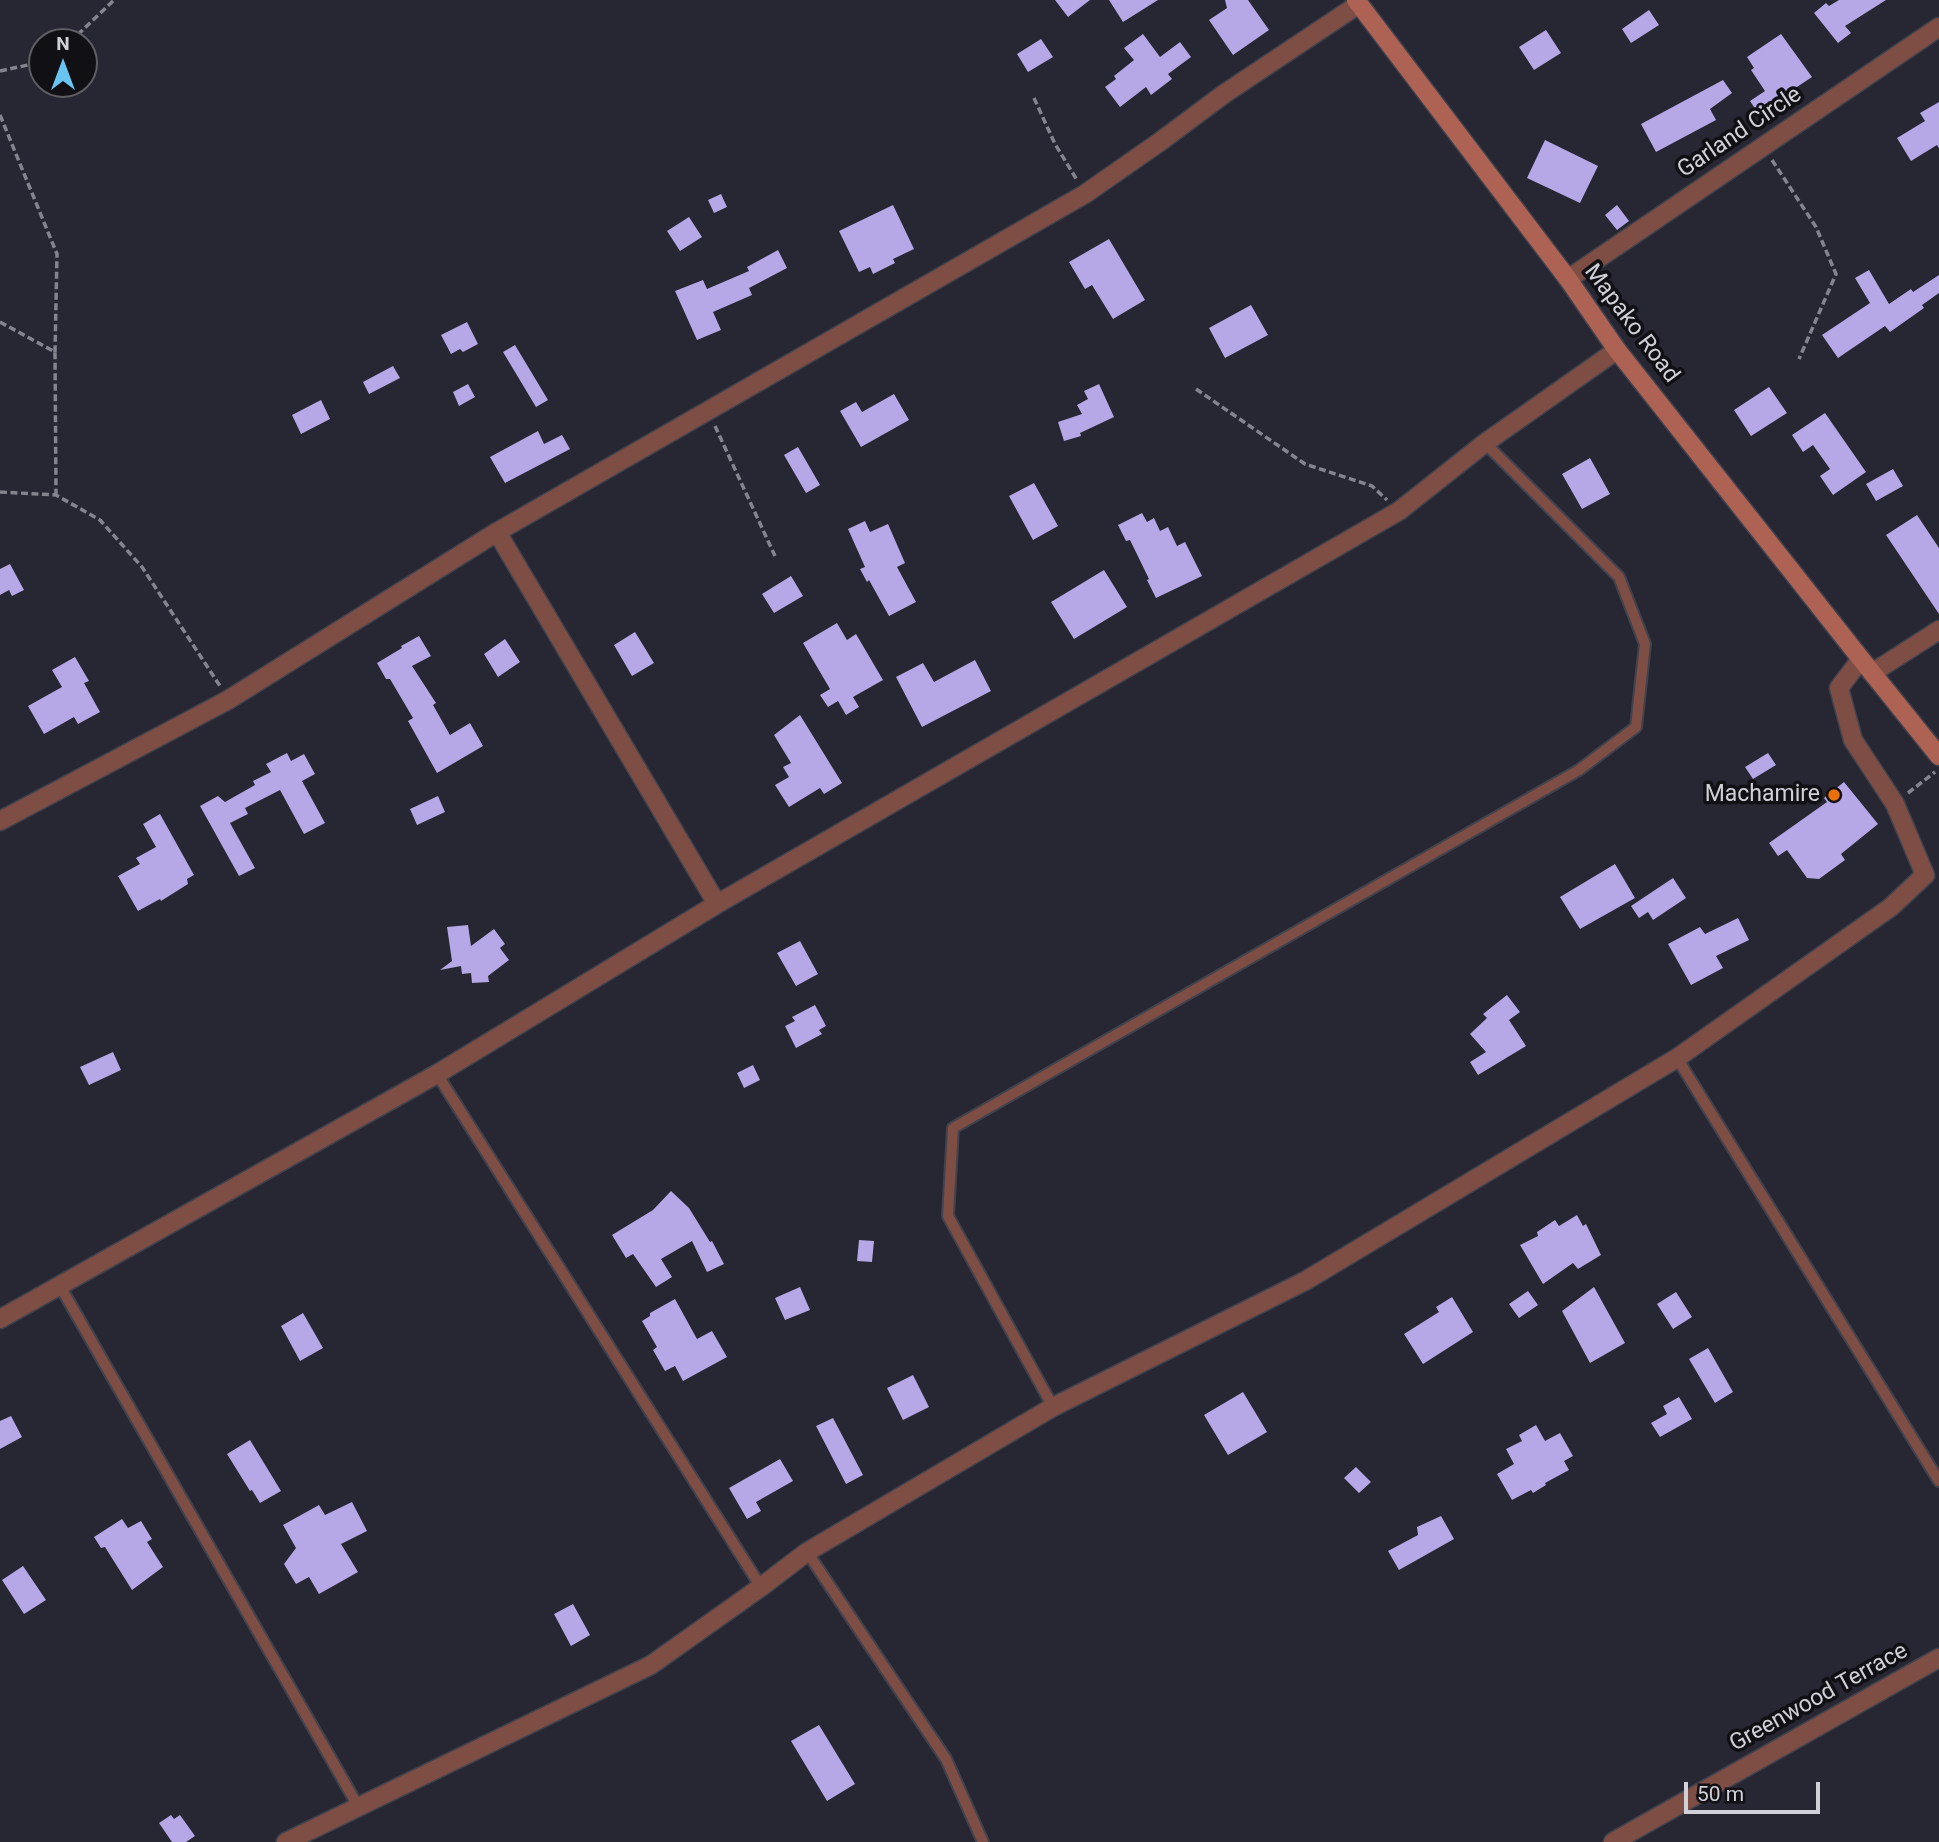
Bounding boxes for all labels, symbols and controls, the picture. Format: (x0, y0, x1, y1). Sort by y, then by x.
north arrow (28, 28, 98, 98)
text: N (56, 32, 70, 55)
street label: Garland Circle (1673, 81, 1807, 185)
street label: Mapako Road (1577, 259, 1685, 389)
place label: Machamire (1705, 781, 1820, 809)
marker: Machamire (1826, 787, 1842, 803)
street label: Greenwood Terrace (1725, 1638, 1913, 1758)
scale bar (1687, 1769, 1824, 1813)
text: 50 m (1697, 1782, 1744, 1806)

